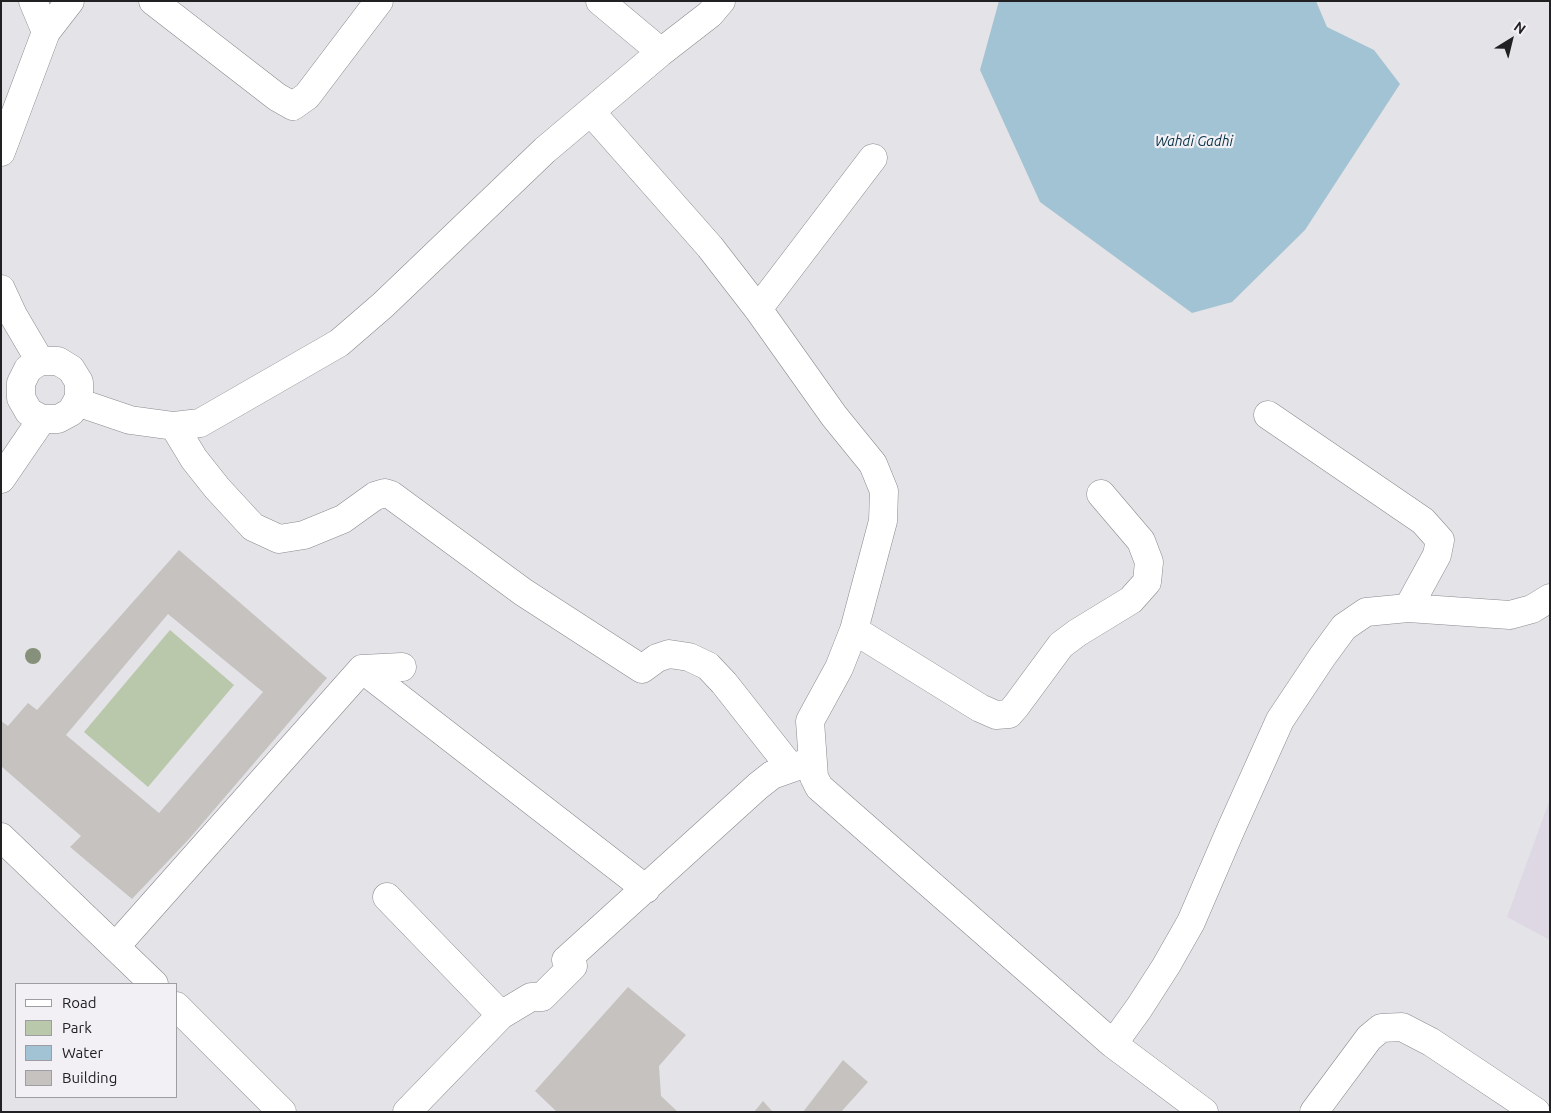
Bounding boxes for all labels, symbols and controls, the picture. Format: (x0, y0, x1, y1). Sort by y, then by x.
north arrow (1486, 15, 1536, 65)
text: N (1511, 18, 1529, 37)
water label: Wahdi Gadhi (1155, 133, 1233, 149)
legend (15, 983, 178, 1098)
text: Road (62, 994, 97, 1011)
text: Park (62, 1019, 92, 1036)
text: Water (62, 1044, 103, 1061)
text: Building (62, 1069, 117, 1086)

